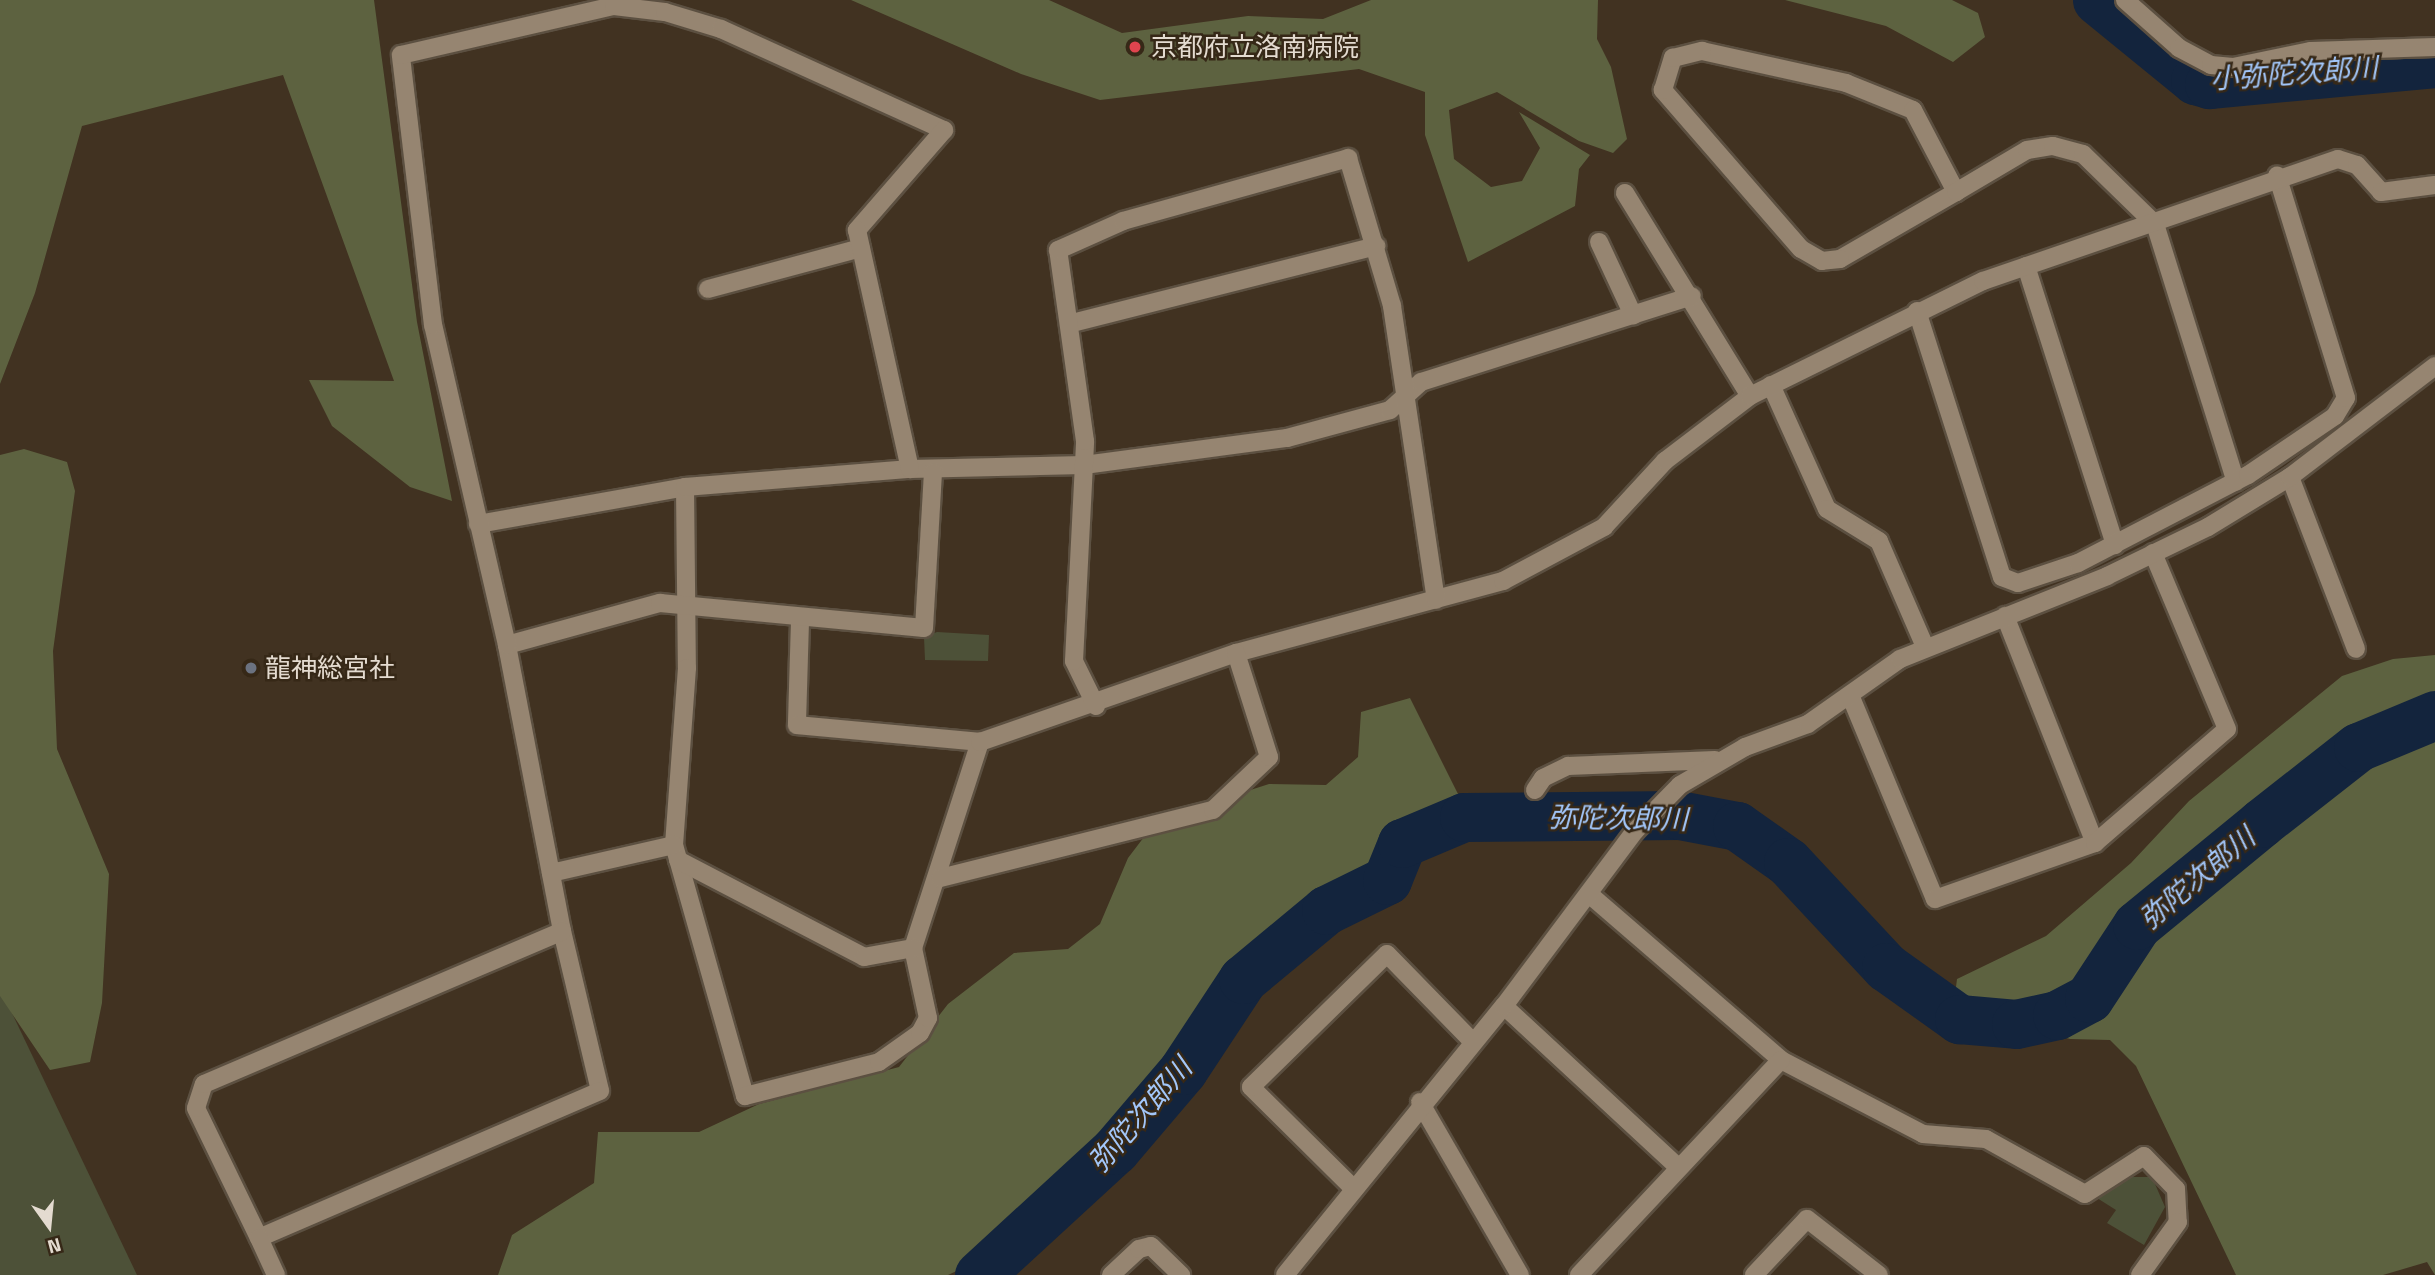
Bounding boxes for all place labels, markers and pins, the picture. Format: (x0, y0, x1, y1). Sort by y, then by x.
place label: 京都府立洛南病院 (1151, 31, 1359, 63)
marker: 京都府立洛南病院 (1125, 37, 1145, 57)
place label: 龍神総宮社 (265, 652, 395, 684)
marker: 龍神総宮社 (243, 660, 259, 676)

